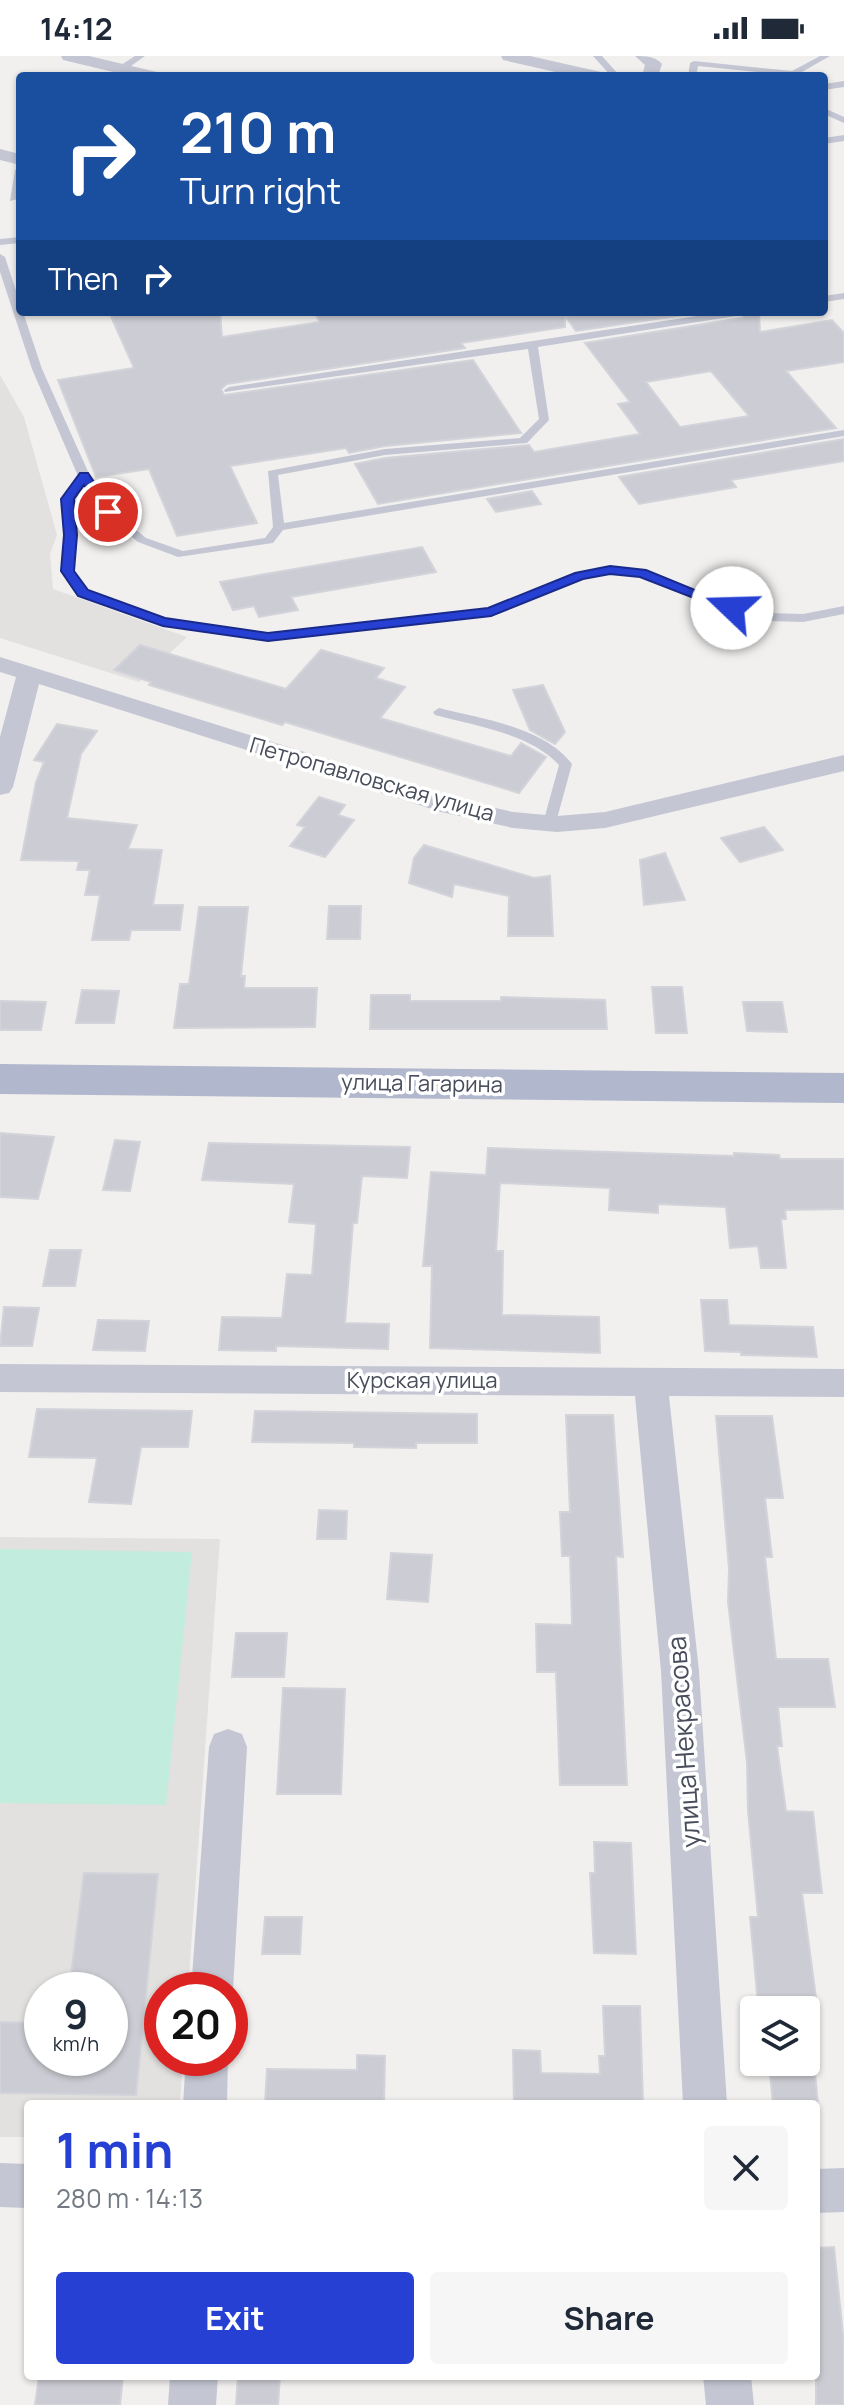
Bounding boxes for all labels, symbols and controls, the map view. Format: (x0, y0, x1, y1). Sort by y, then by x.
text: 14:12 (40, 8, 113, 49)
text: 210 m (180, 93, 336, 170)
icon: right (48, 104, 152, 208)
text: Turn right (180, 166, 341, 215)
icon: right (135, 256, 179, 300)
text: Then (48, 258, 119, 299)
pin (74, 478, 142, 546)
icon: arrive (86, 490, 130, 534)
position arrow (690, 566, 774, 650)
street label: Петропавловская улица (246, 730, 498, 828)
street label: улица Гагарина (341, 1067, 503, 1099)
street label: Курская улица (347, 1365, 497, 1395)
street label: улица Некрасова (658, 1635, 708, 1849)
speed limit sign: 20 (144, 1972, 248, 2076)
text: 9 (64, 1986, 88, 2041)
map controls (740, 1996, 820, 2076)
button: layers (740, 1996, 820, 2076)
text: km/h (53, 2030, 99, 2057)
text: 1 min (56, 2117, 173, 2182)
button: close (704, 2126, 788, 2210)
text: 280 m · 14:13 (56, 2180, 203, 2216)
button: Exit (56, 2272, 414, 2364)
button: Share (430, 2272, 788, 2364)

